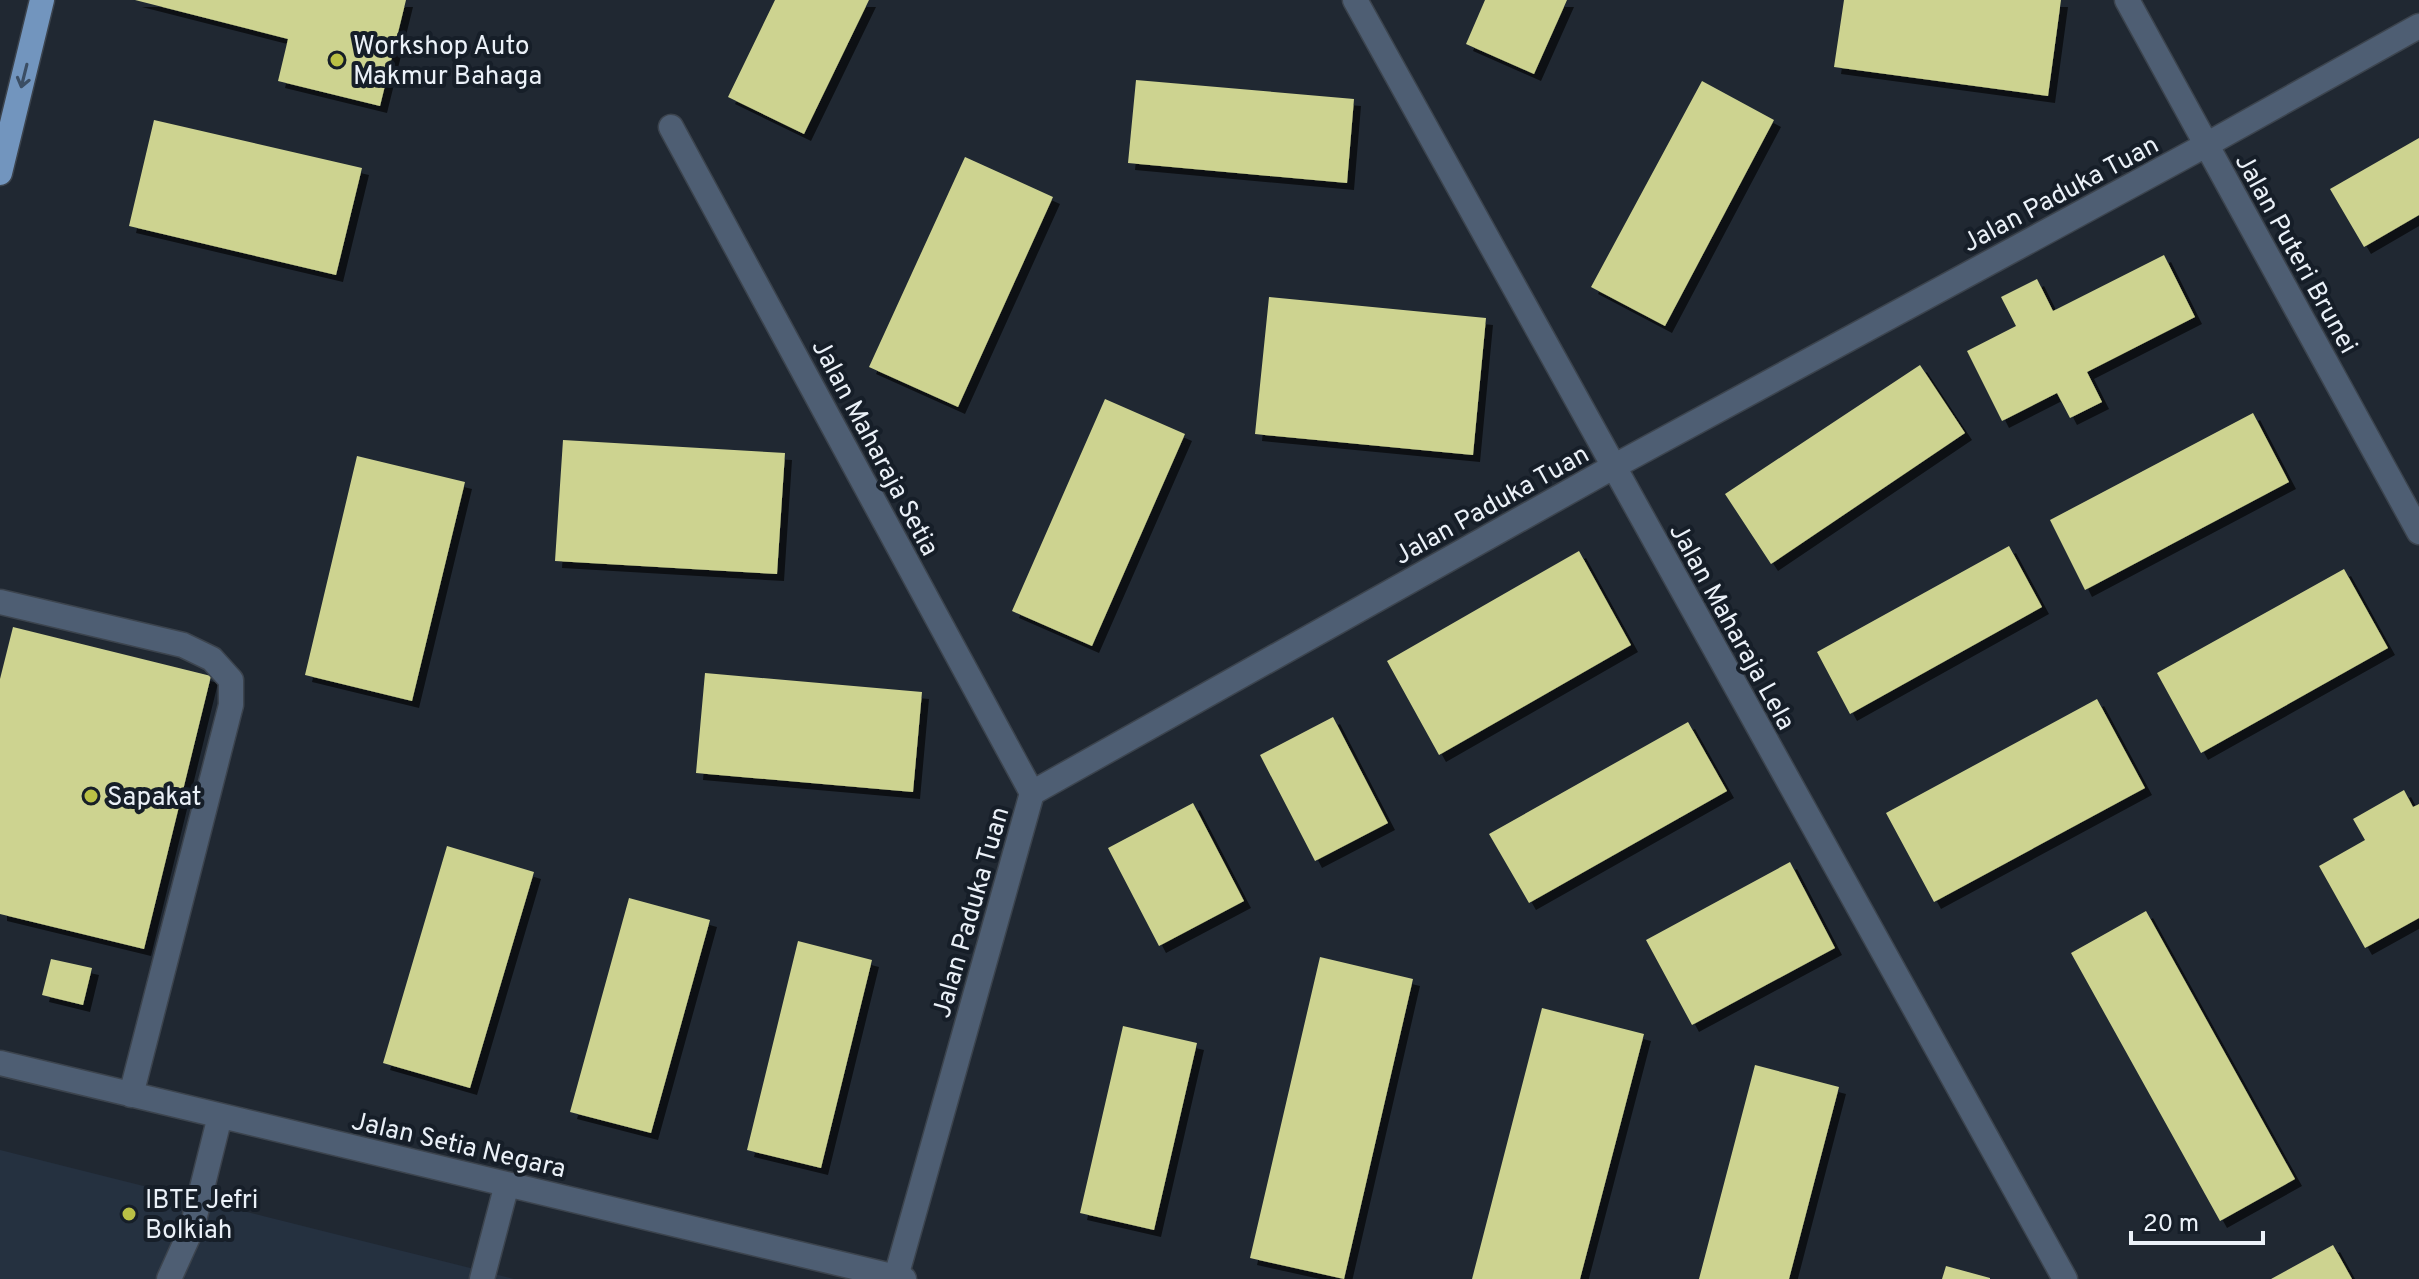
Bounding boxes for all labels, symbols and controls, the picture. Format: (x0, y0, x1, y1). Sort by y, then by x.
place label: Workshop Auto Makmur Bahaga (353, 31, 542, 94)
marker: Workshop Auto Makmur Bahaga (328, 51, 346, 69)
one-way arrow (16, 62, 31, 88)
street label: Jalan Paduka Tuan (1957, 129, 2165, 261)
street label: Jalan Puteri Brunei (2226, 148, 2364, 360)
street label: Jalan Maharaja Setia (803, 334, 945, 562)
street label: Jalan Paduka Tuan (1389, 439, 1596, 573)
street label: Jalan Maharaja Lela (1660, 518, 1801, 736)
place label: Sapakat (107, 782, 202, 815)
marker: Sapakat (82, 787, 100, 805)
street label: Jalan Paduka Tuan (926, 803, 1018, 1022)
street label: Jalan Setia Negara (348, 1106, 569, 1187)
place label: IBTE Jefri Bolkiah (145, 1185, 258, 1248)
scale bar (2131, 1195, 2263, 1245)
marker: IBTE Jefri Bolkiah (120, 1205, 138, 1223)
text: 20 m (2143, 1210, 2199, 1240)

